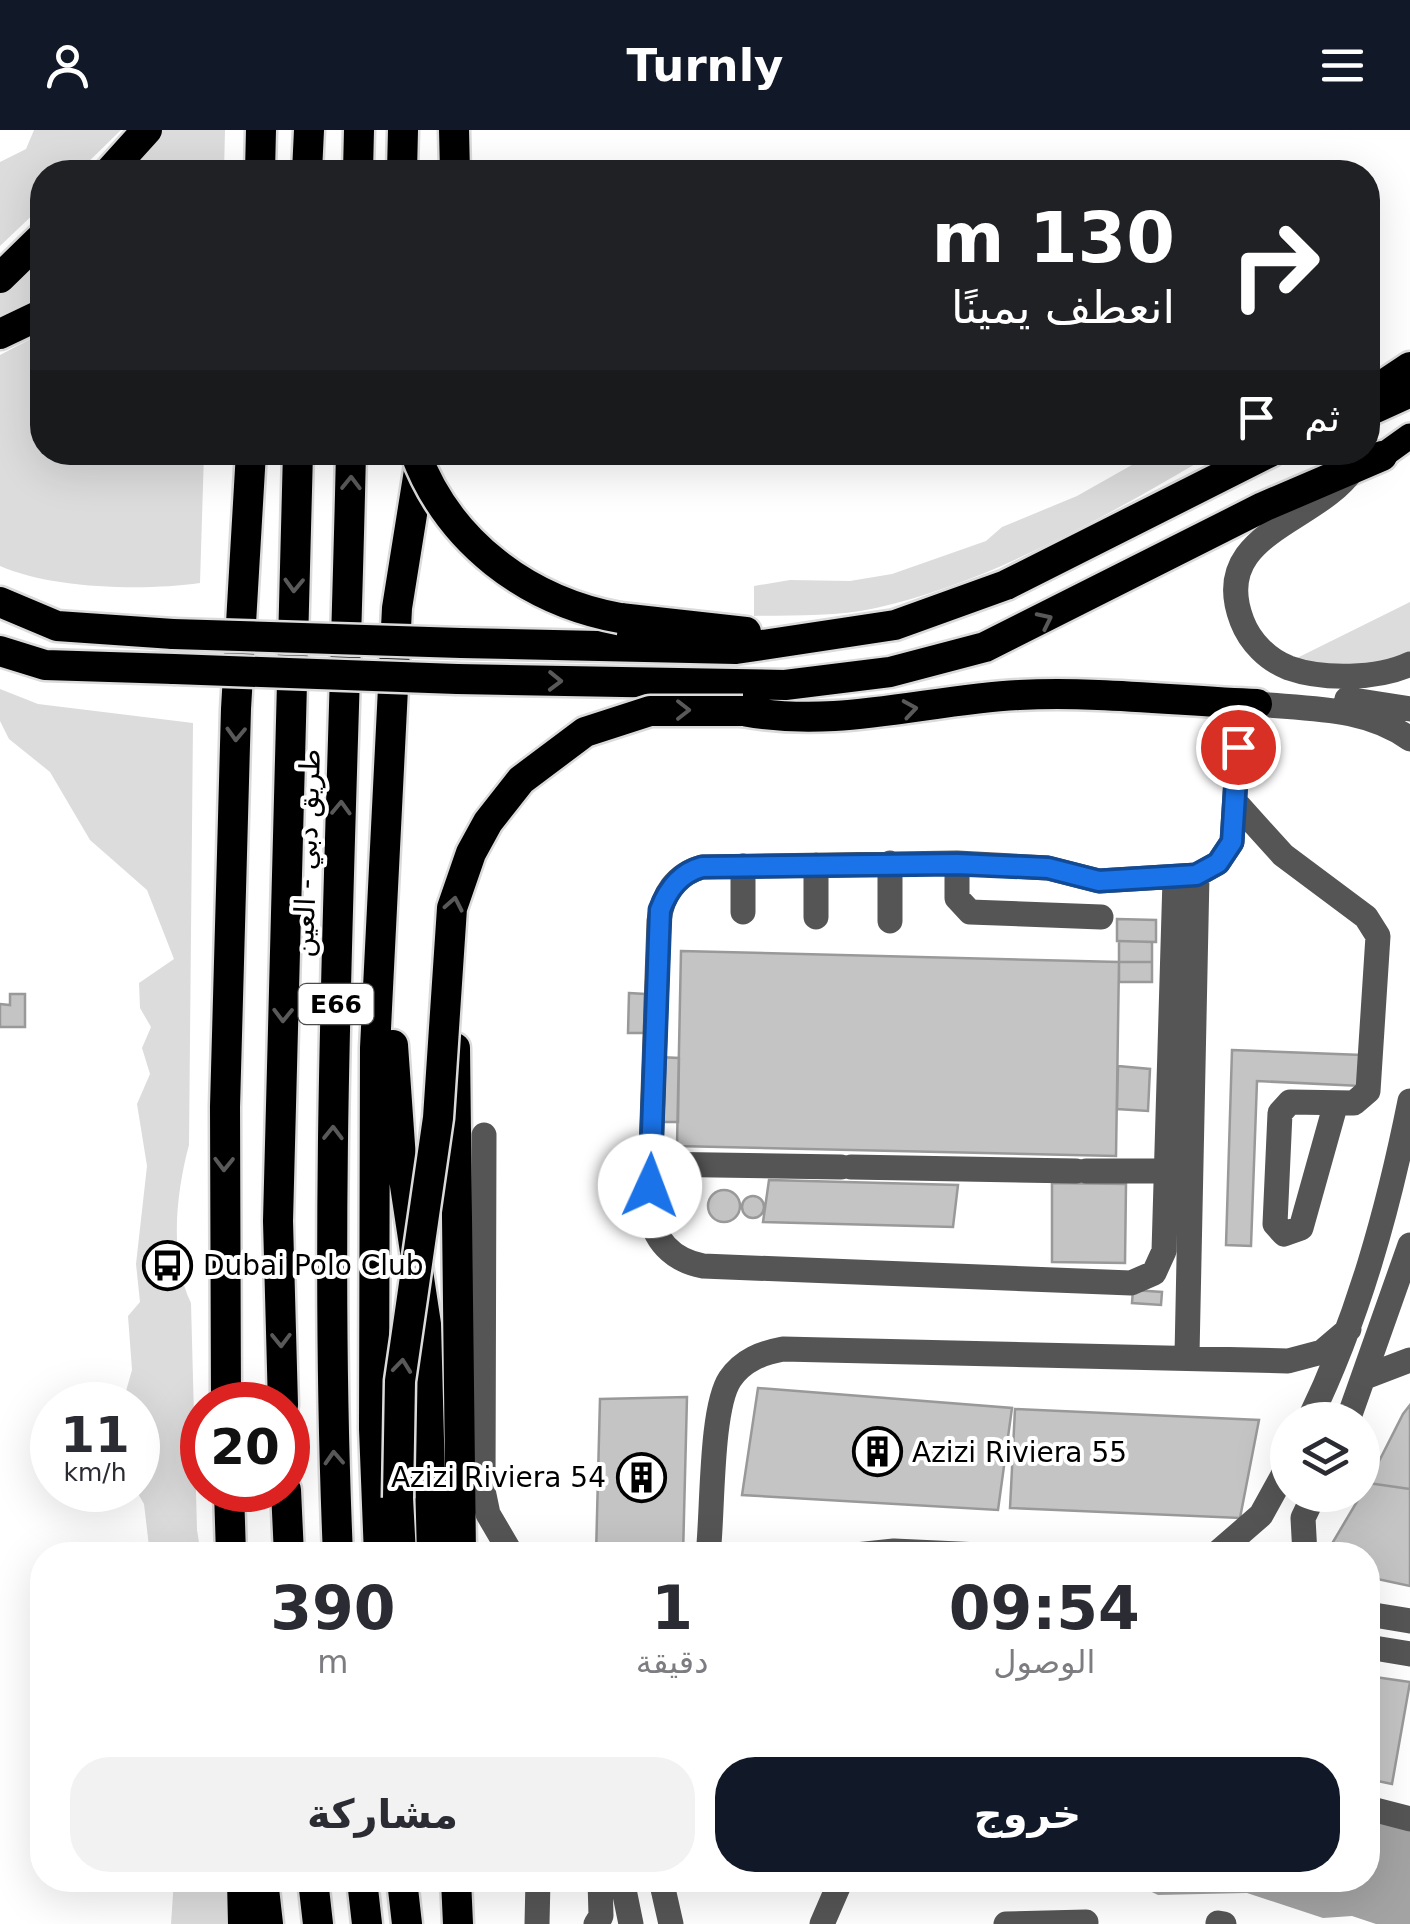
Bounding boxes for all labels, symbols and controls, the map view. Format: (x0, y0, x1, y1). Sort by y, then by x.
icon: person (40, 38, 95, 93)
icon: menu (1315, 38, 1370, 93)
text: Turnly (627, 39, 783, 92)
text: 130 m (932, 197, 1175, 279)
icon: right (1210, 200, 1340, 330)
text: انعطف يمينًا (951, 281, 1175, 334)
icon: arrive (1229, 390, 1284, 445)
text: ثم (1304, 396, 1340, 440)
one-way arrow (340, 474, 361, 490)
one-way arrow (283, 577, 304, 593)
one-way arrow (1034, 613, 1052, 633)
one-way arrow (547, 670, 563, 691)
one-way arrow (676, 699, 692, 720)
one-way arrow (902, 699, 918, 720)
pin (1196, 705, 1281, 790)
icon: arrive (1211, 720, 1266, 775)
one-way arrow (225, 727, 246, 743)
street label: طريق دبي - العين (287, 748, 327, 958)
one-way arrow (330, 799, 351, 815)
one-way arrow (443, 896, 464, 913)
road number: E66 (298, 984, 374, 1024)
one-way arrow (273, 1007, 294, 1023)
one-way arrow (322, 1124, 343, 1140)
position arrow (598, 1134, 702, 1238)
one-way arrow (213, 1158, 235, 1173)
bus stop icon: Dubai Polo Club (142, 1239, 194, 1291)
place label: Dubai Polo Club (203, 1249, 424, 1282)
one-way arrow (271, 1332, 292, 1348)
one-way arrow (391, 1357, 412, 1373)
speed limit sign: 20 (180, 1382, 310, 1512)
map controls (1270, 1402, 1380, 1512)
button: layers (1270, 1402, 1380, 1512)
text: 11 (60, 1406, 130, 1464)
building icon: Azizi Riviera 55 (851, 1426, 903, 1478)
place label: Azizi Riviera 55 (912, 1436, 1127, 1469)
one-way arrow (324, 1449, 345, 1465)
building icon: Azizi Riviera 54 (615, 1451, 667, 1503)
text: km/h (63, 1458, 127, 1487)
place label: Azizi Riviera 54 (391, 1461, 606, 1494)
text: 390 (270, 1573, 396, 1643)
text: 1 (651, 1573, 693, 1643)
text: 09:54 (949, 1573, 1140, 1643)
text: m (317, 1643, 349, 1681)
text: دقيقة (636, 1643, 708, 1681)
text: الوصول (993, 1643, 1095, 1681)
button: مشاركة (70, 1757, 695, 1872)
button: خروج (715, 1757, 1340, 1872)

